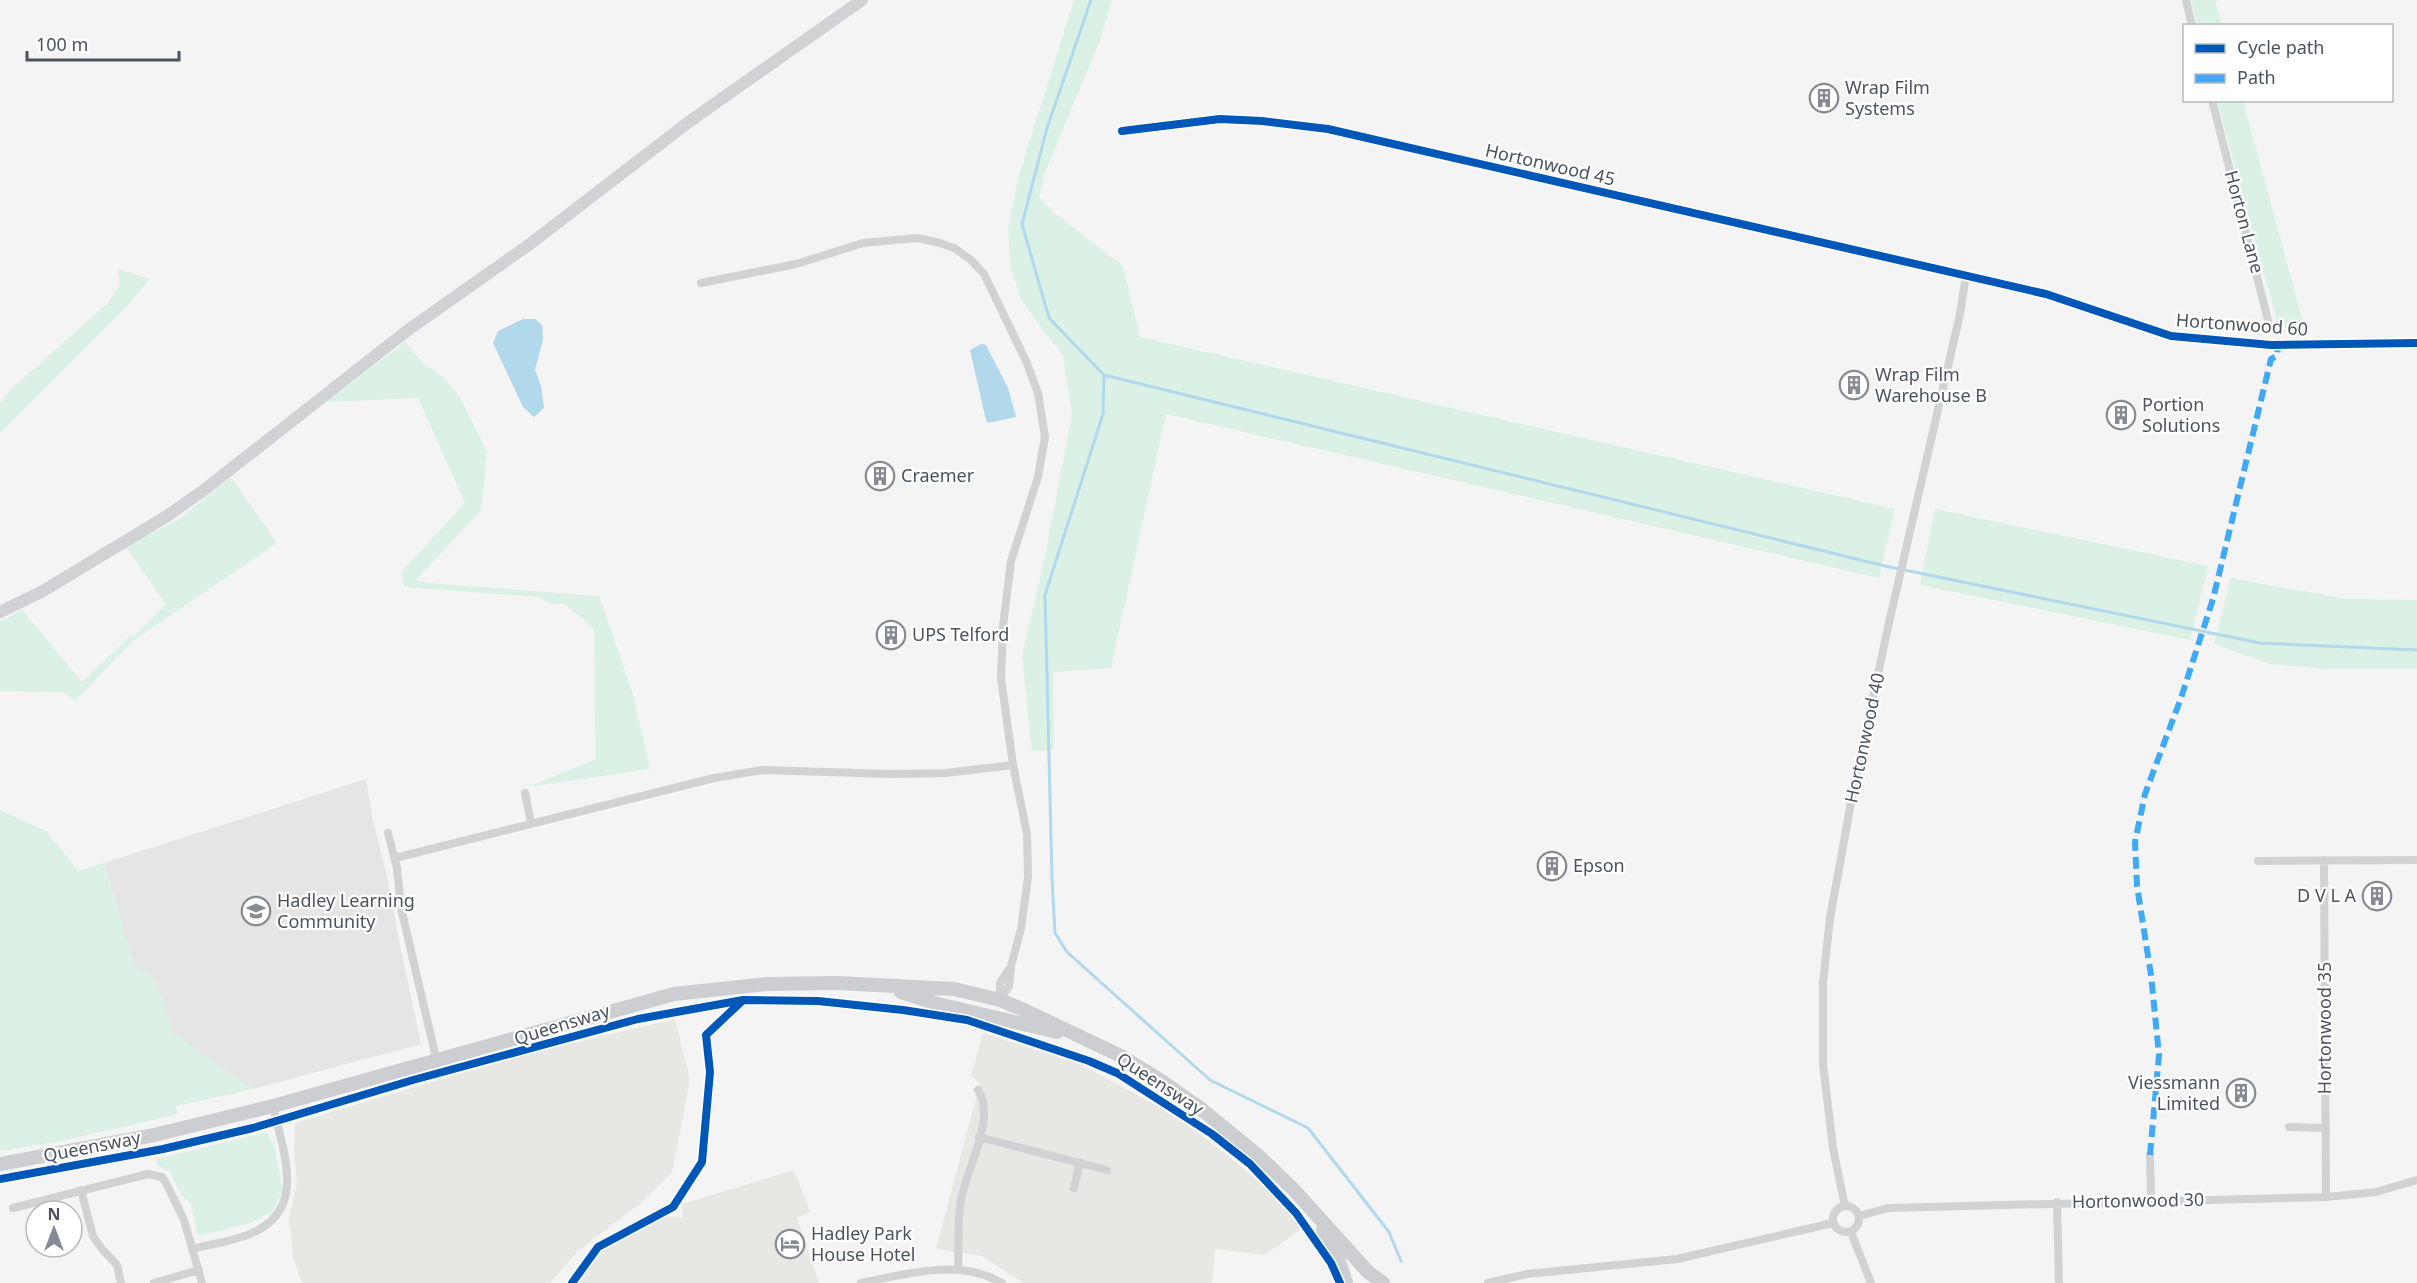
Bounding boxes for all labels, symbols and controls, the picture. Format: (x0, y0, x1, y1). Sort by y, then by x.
scale bar (27, 24, 178, 62)
legend (2183, 24, 2393, 102)
text: 100 m (36, 32, 88, 56)
text: Cycle path (2237, 35, 2324, 59)
text: Path (2237, 65, 2276, 89)
place label: Wrap Film Systems (1845, 75, 1930, 120)
building icon: Wrap Film Systems (1808, 82, 1840, 114)
street label: Hortonwood 45 (1483, 137, 1617, 191)
street label: Horton Lane (2220, 168, 2270, 276)
street label: Hortonwood 60 (2175, 307, 2309, 341)
place label: Wrap Film Warehouse B (1875, 362, 1987, 407)
building icon: Wrap Film Warehouse B (1838, 369, 1870, 401)
place label: Portion Solutions (2142, 392, 2220, 437)
building icon: Portion Solutions (2105, 399, 2137, 431)
building icon: Craemer (864, 460, 896, 492)
place label: Craemer (901, 463, 975, 487)
building icon: UPS Telford (875, 619, 907, 651)
place label: UPS Telford (912, 622, 1009, 646)
street label: Hortonwood 40 (1839, 671, 1890, 805)
building icon: Epson (1536, 850, 1568, 882)
place label: Epson (1573, 853, 1625, 877)
building icon: D V L A (2361, 880, 2393, 912)
place label: D V L A (2297, 883, 2356, 907)
place label: Hadley Learning Community (277, 888, 415, 933)
school or university icon: Hadley Learning Community (240, 895, 272, 927)
street label: Hortonwood 35 (2312, 962, 2336, 1094)
street label: Queensway (511, 998, 613, 1050)
street label: Queensway (1113, 1046, 1209, 1121)
place label: Viessmann Limited (2128, 1070, 2220, 1115)
building icon: Viessmann Limited (2225, 1077, 2257, 1109)
street label: Queensway (41, 1125, 143, 1167)
street label: Hortonwood 30 (2072, 1187, 2204, 1213)
north arrow (24, 1199, 84, 1259)
text: N (47, 1203, 61, 1225)
place label: Hadley Park House Hotel (811, 1221, 915, 1266)
hotel icon: Hadley Park House Hotel (774, 1228, 806, 1260)

